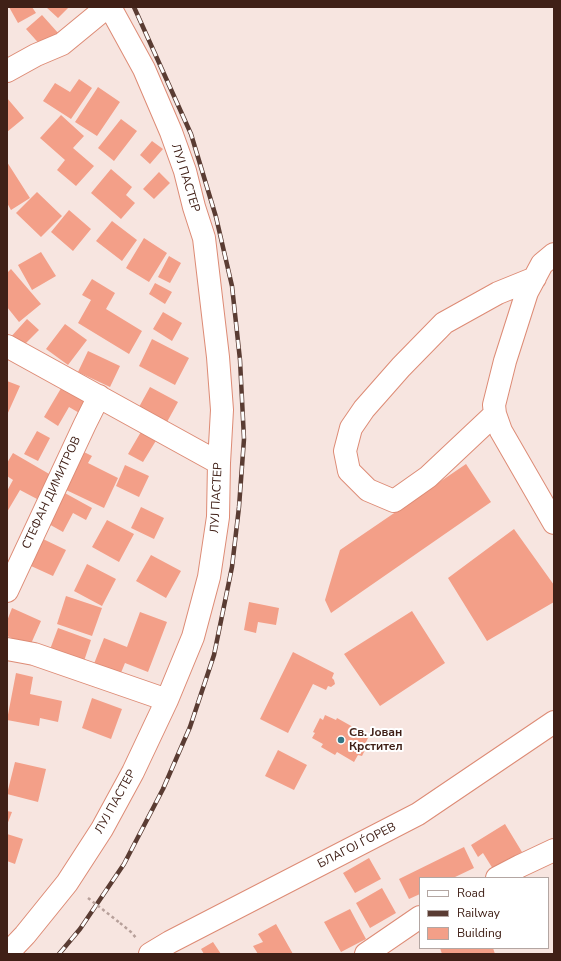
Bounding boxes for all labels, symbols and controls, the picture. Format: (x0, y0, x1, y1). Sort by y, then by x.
street label: ЛУЈ ПАСТЕР (168, 142, 202, 214)
street label: СТЕФАН ДИМИТРОВ (20, 434, 84, 552)
street label: ЛУЈ ПАСТЕР (208, 462, 226, 534)
place label: Св. Јован Крстител (349, 726, 403, 754)
marker: Св. Јован Крстител (336, 735, 346, 745)
street label: ЛУЈ ПАСТЕР (93, 768, 139, 836)
street label: БЛАГОЈ ЃОРЕВ (315, 820, 399, 872)
legend (419, 877, 549, 949)
text: Road (457, 885, 485, 901)
text: Railway (457, 905, 500, 921)
text: Building (457, 925, 502, 941)

